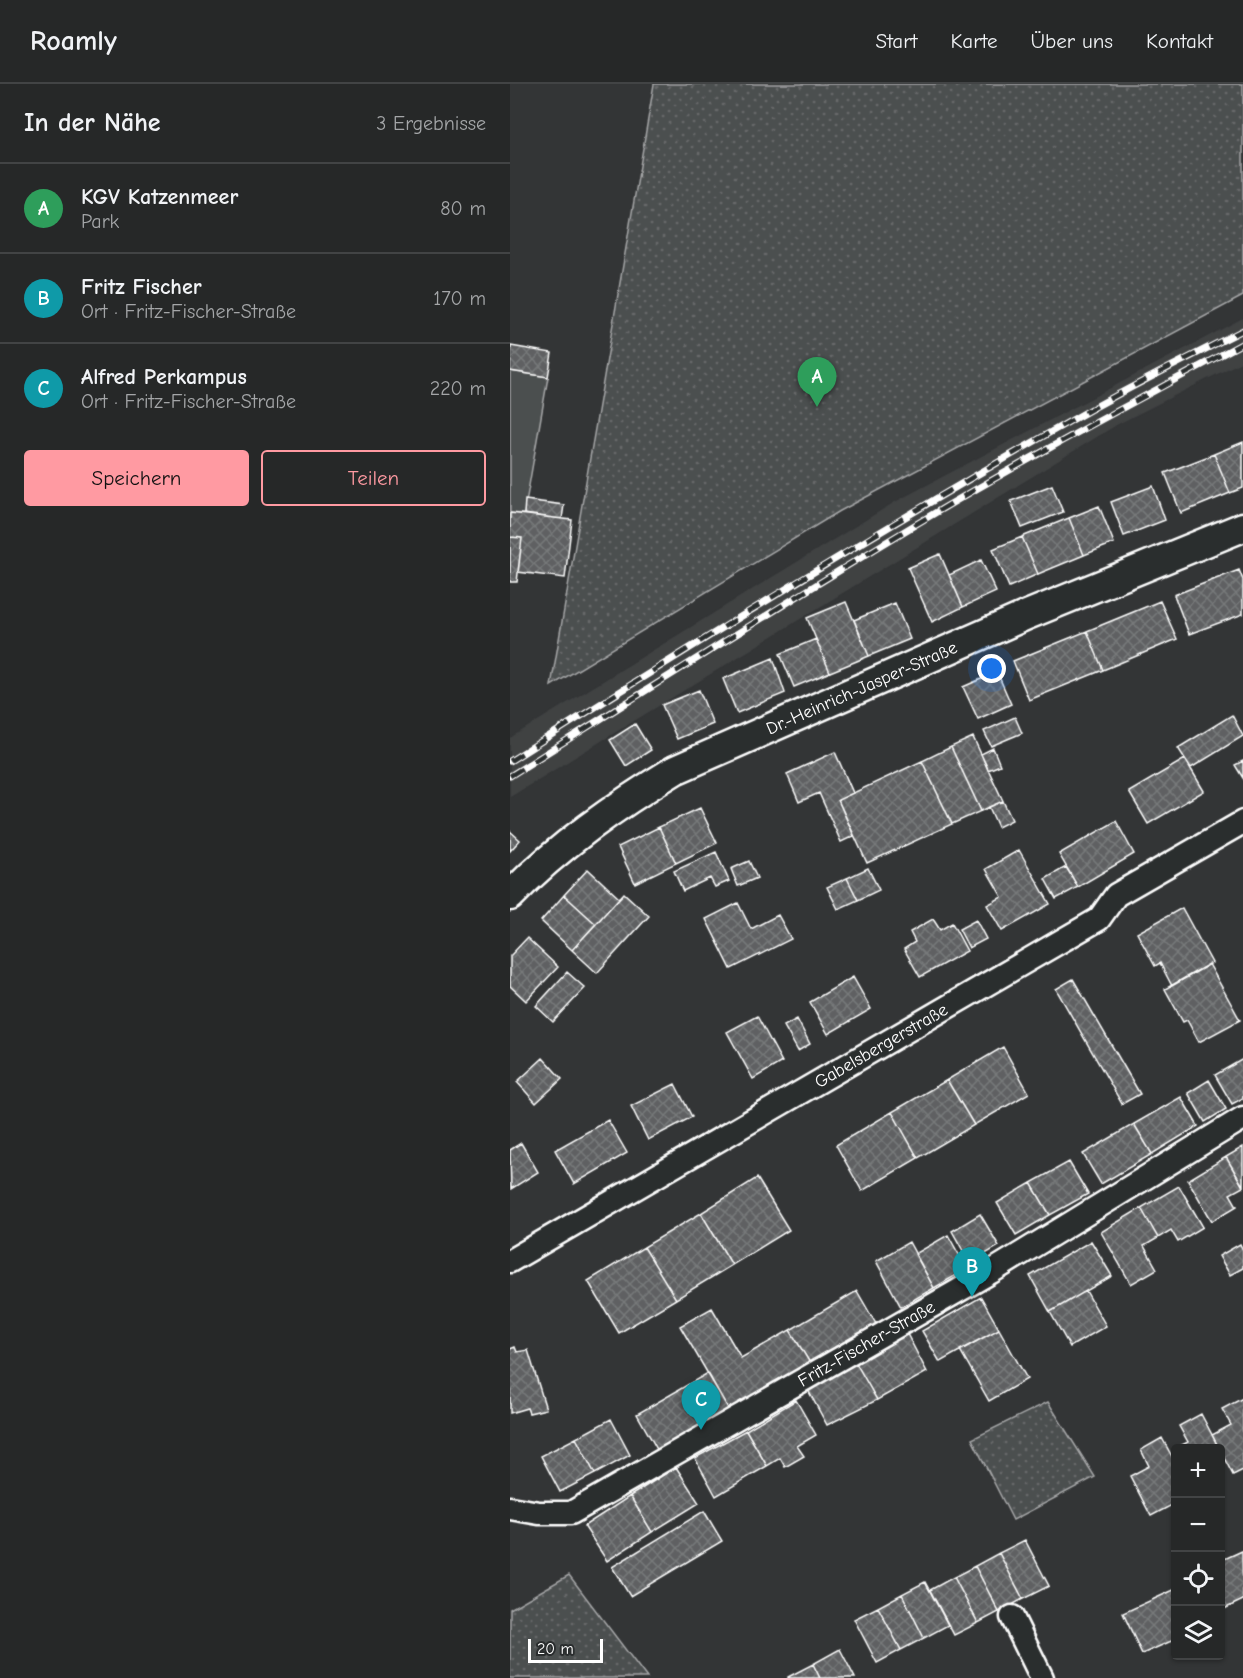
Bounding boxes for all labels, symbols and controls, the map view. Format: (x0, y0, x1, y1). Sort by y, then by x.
text: Roamly (30, 25, 117, 57)
text: Start (875, 29, 918, 53)
text: Karte (951, 29, 997, 53)
text: Über uns (1030, 29, 1113, 53)
text: Kontakt (1146, 29, 1213, 53)
text: In der Nähe (24, 108, 161, 138)
text: 3 Ergebnisse (376, 112, 486, 135)
text: KGV Katzenmeer (81, 184, 238, 210)
text: A (38, 197, 49, 220)
text: 80 m (440, 197, 486, 220)
text: Park (81, 210, 119, 233)
text: Fritz Fischer (81, 274, 202, 300)
text: B (37, 287, 50, 310)
text: 170 m (433, 287, 486, 310)
text: Ort · Fritz-Fischer-Straße (81, 300, 296, 323)
pin: A (798, 358, 836, 407)
text: Alfred Perkampus (81, 364, 247, 390)
text: C (37, 377, 50, 400)
text: 220 m (430, 377, 486, 400)
text: Ort · Fritz-Fischer-Straße (81, 390, 296, 413)
button: Speichern (24, 450, 249, 506)
button: Teilen (261, 450, 486, 506)
street label: Dr.-Heinrich-Jasper-Straße (763, 637, 960, 739)
your location (977, 654, 1006, 683)
street label: Gabelsbergerstraße (811, 999, 951, 1092)
pin: B (952, 1248, 992, 1297)
street label: Fritz-Fischer-Straße (794, 1296, 939, 1391)
pin: C (682, 1380, 720, 1430)
map controls (1171, 1444, 1225, 1660)
button: + (1171, 1444, 1225, 1498)
button: − (1171, 1498, 1225, 1552)
button: locate (1171, 1552, 1225, 1606)
button: layers (1171, 1606, 1225, 1660)
scale bar (528, 1636, 603, 1664)
text: 20 m (537, 1640, 574, 1658)

